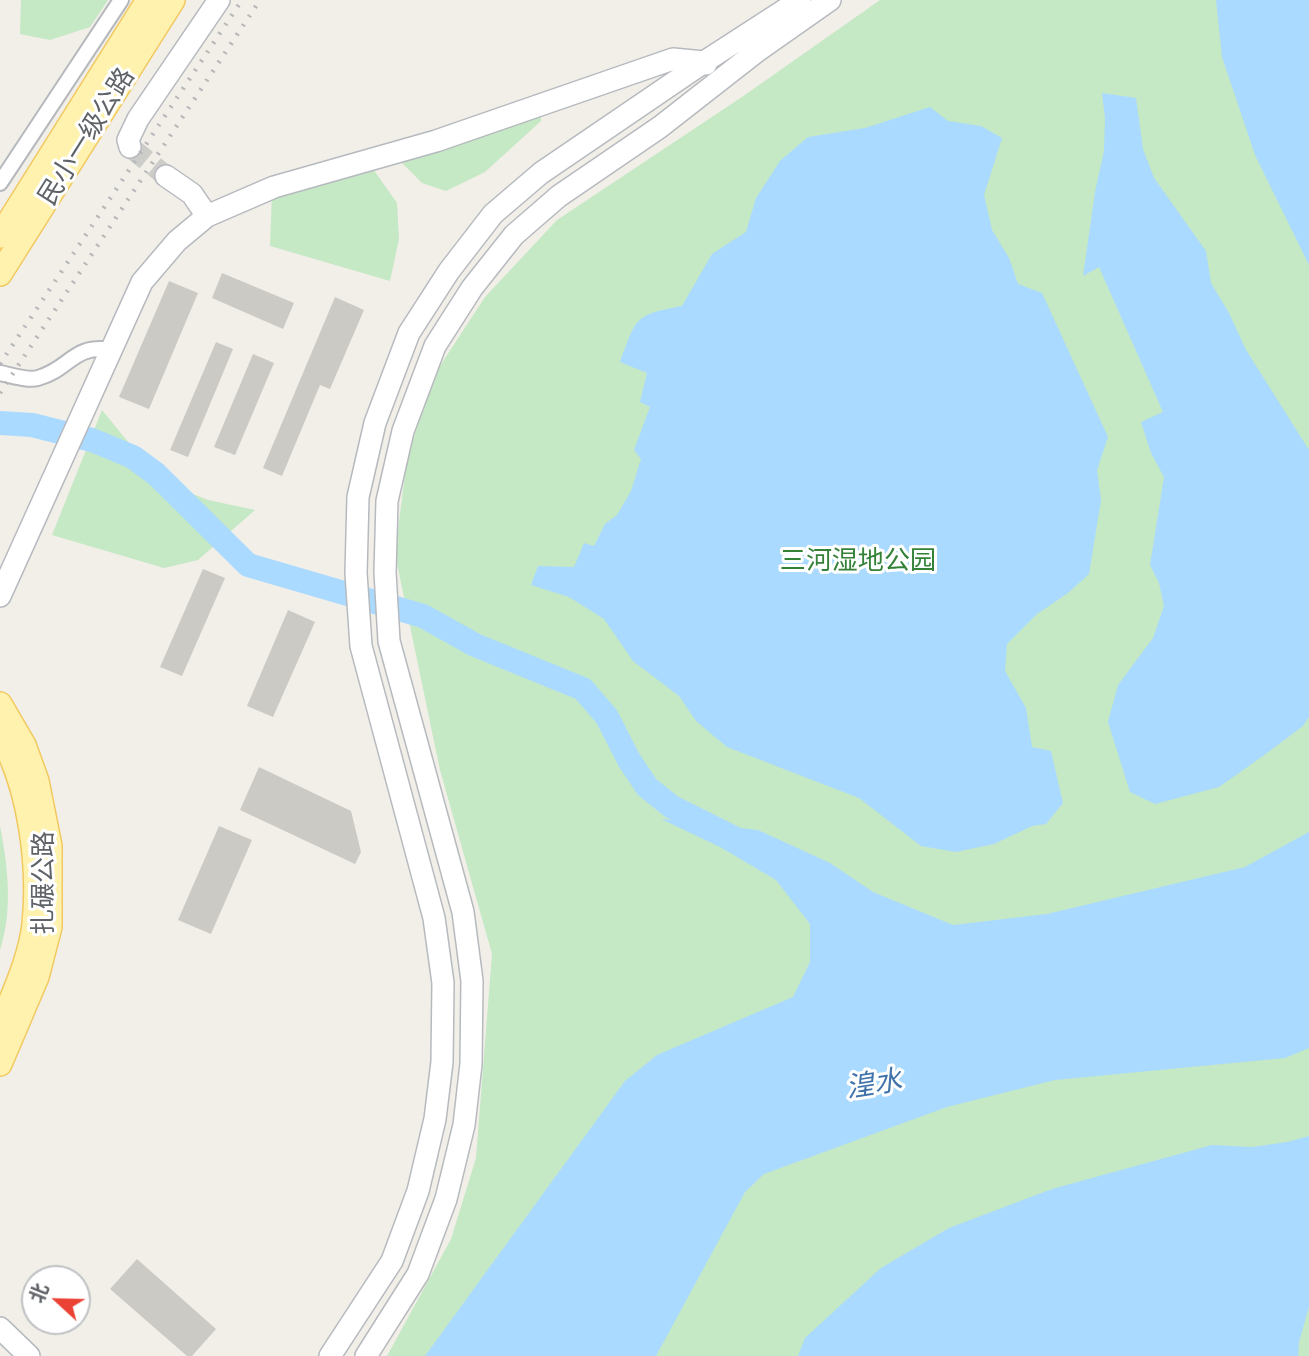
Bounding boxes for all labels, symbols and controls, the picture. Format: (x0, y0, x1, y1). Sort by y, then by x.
street label: 民小一级公路 (32, 63, 142, 211)
park label: 三河湿地公园 (780, 546, 936, 578)
street label: 扎碾公路 (29, 831, 61, 935)
water label: 湟水 (844, 1064, 904, 1106)
north arrow (21, 1265, 91, 1335)
text: 北 (24, 1280, 53, 1306)

